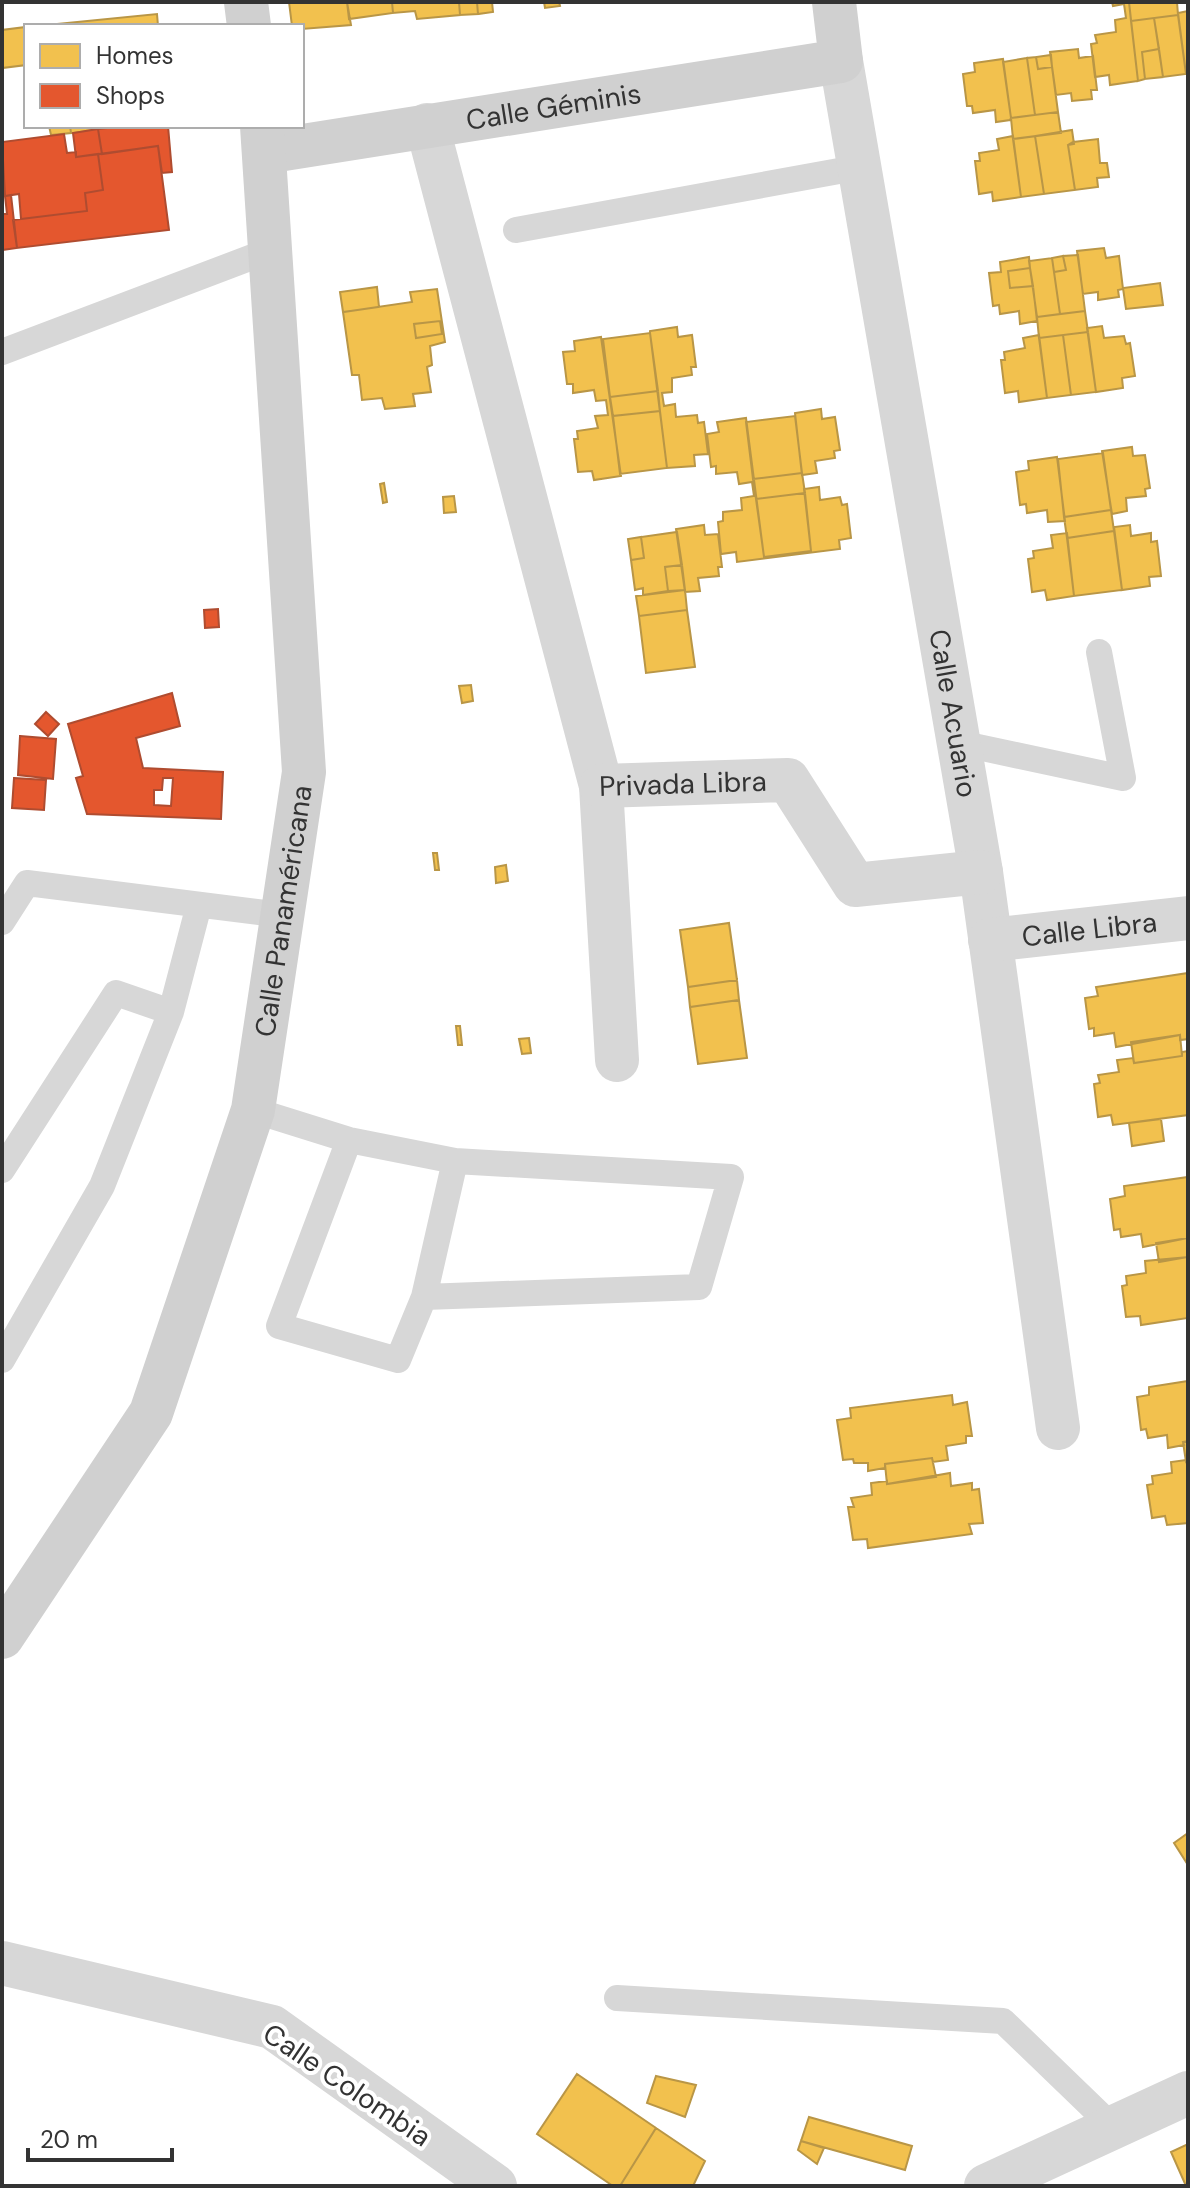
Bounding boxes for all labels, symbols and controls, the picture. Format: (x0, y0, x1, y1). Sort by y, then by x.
legend (24, 24, 304, 128)
text: Homes (96, 40, 174, 71)
street label: Calle Géminis (463, 74, 644, 139)
text: Shops (96, 80, 165, 111)
street label: Calle Acuario (921, 626, 986, 800)
street label: Privada Libra (599, 762, 767, 805)
street label: Calle Panaméricana (246, 783, 320, 1039)
street label: Calle Libra (1020, 903, 1159, 955)
street label: Calle Colombia (256, 2015, 438, 2155)
scale bar (28, 2112, 172, 2162)
text: 20 m (40, 2124, 98, 2155)

